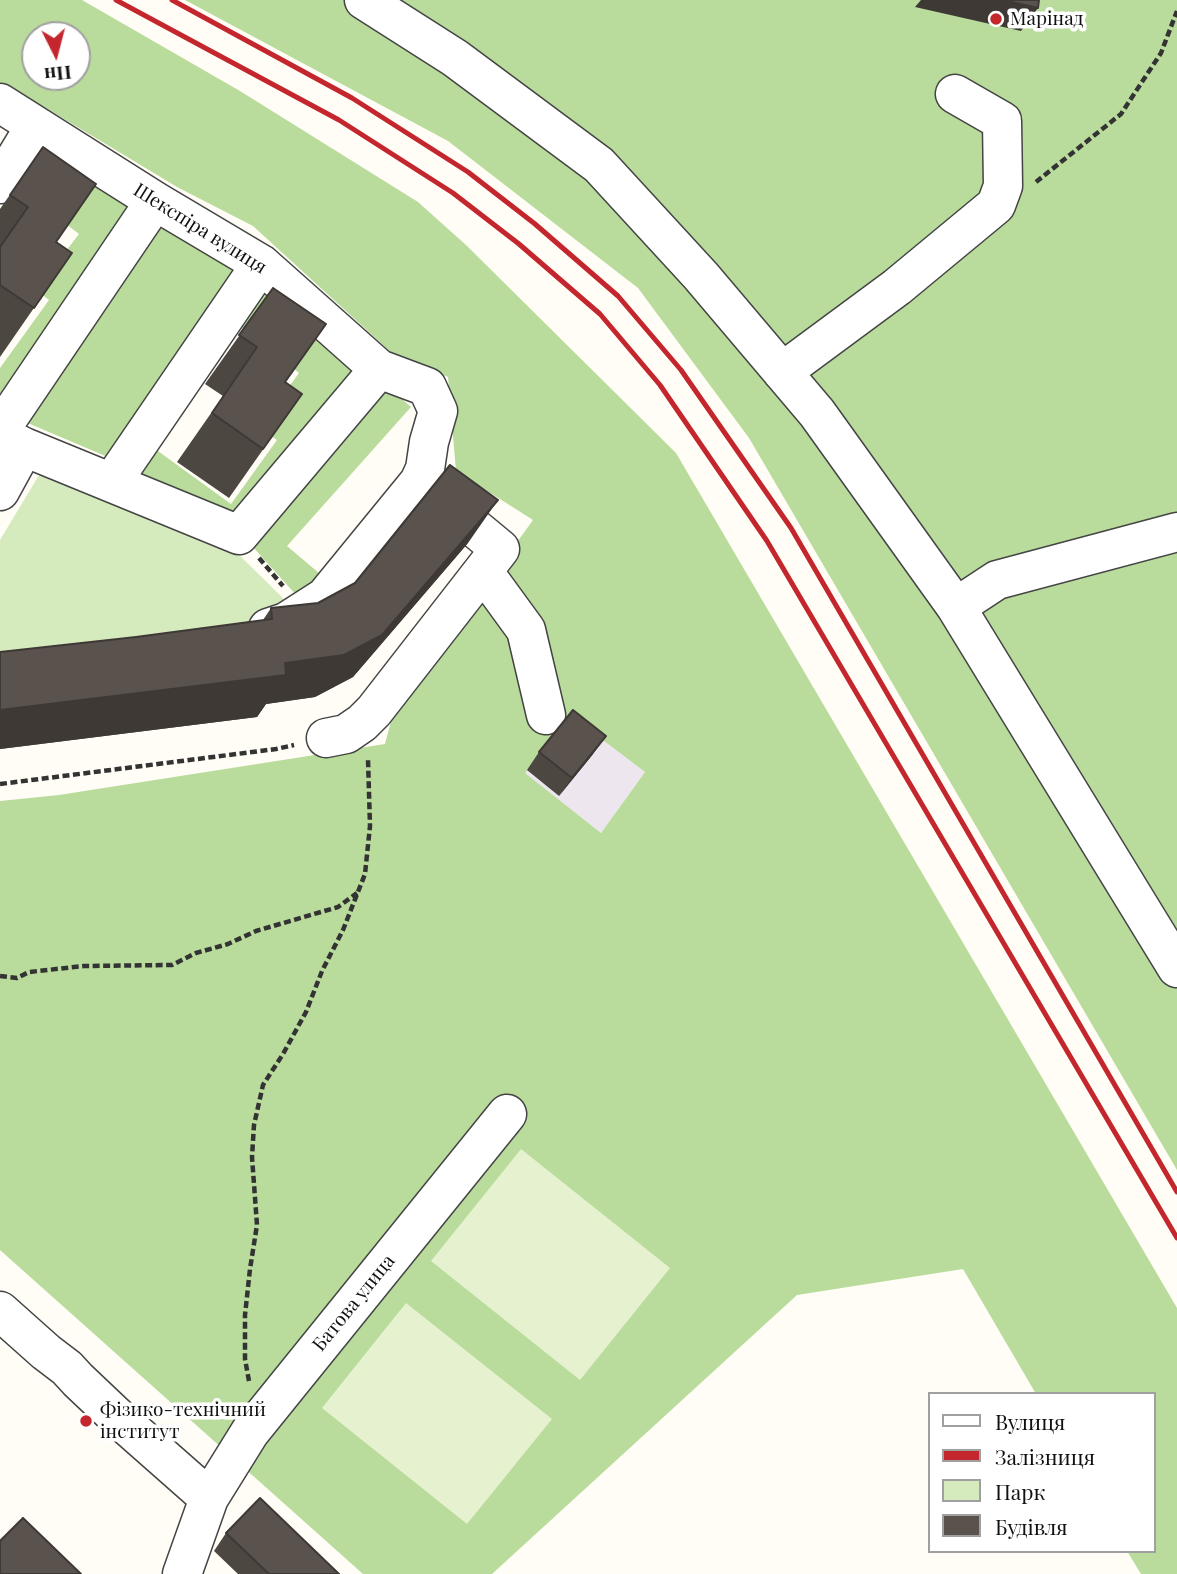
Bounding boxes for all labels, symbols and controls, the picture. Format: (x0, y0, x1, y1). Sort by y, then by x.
place label: Марінад (1010, 8, 1084, 30)
marker: Марінад (988, 11, 1004, 27)
north arrow (21, 21, 91, 91)
text: Пн (43, 61, 73, 89)
street label: Шекспіра вулиця (129, 179, 271, 279)
street label: Батова улица (308, 1250, 400, 1356)
legend (928, 1392, 1156, 1553)
place label: Фізико-технічний інститут (100, 1399, 266, 1443)
text: Вулиця (995, 1407, 1065, 1435)
marker: Фізико-технічний інститут (78, 1413, 94, 1429)
text: Залізниця (995, 1442, 1095, 1470)
text: Парк (995, 1477, 1045, 1505)
text: Будівля (995, 1512, 1068, 1540)

